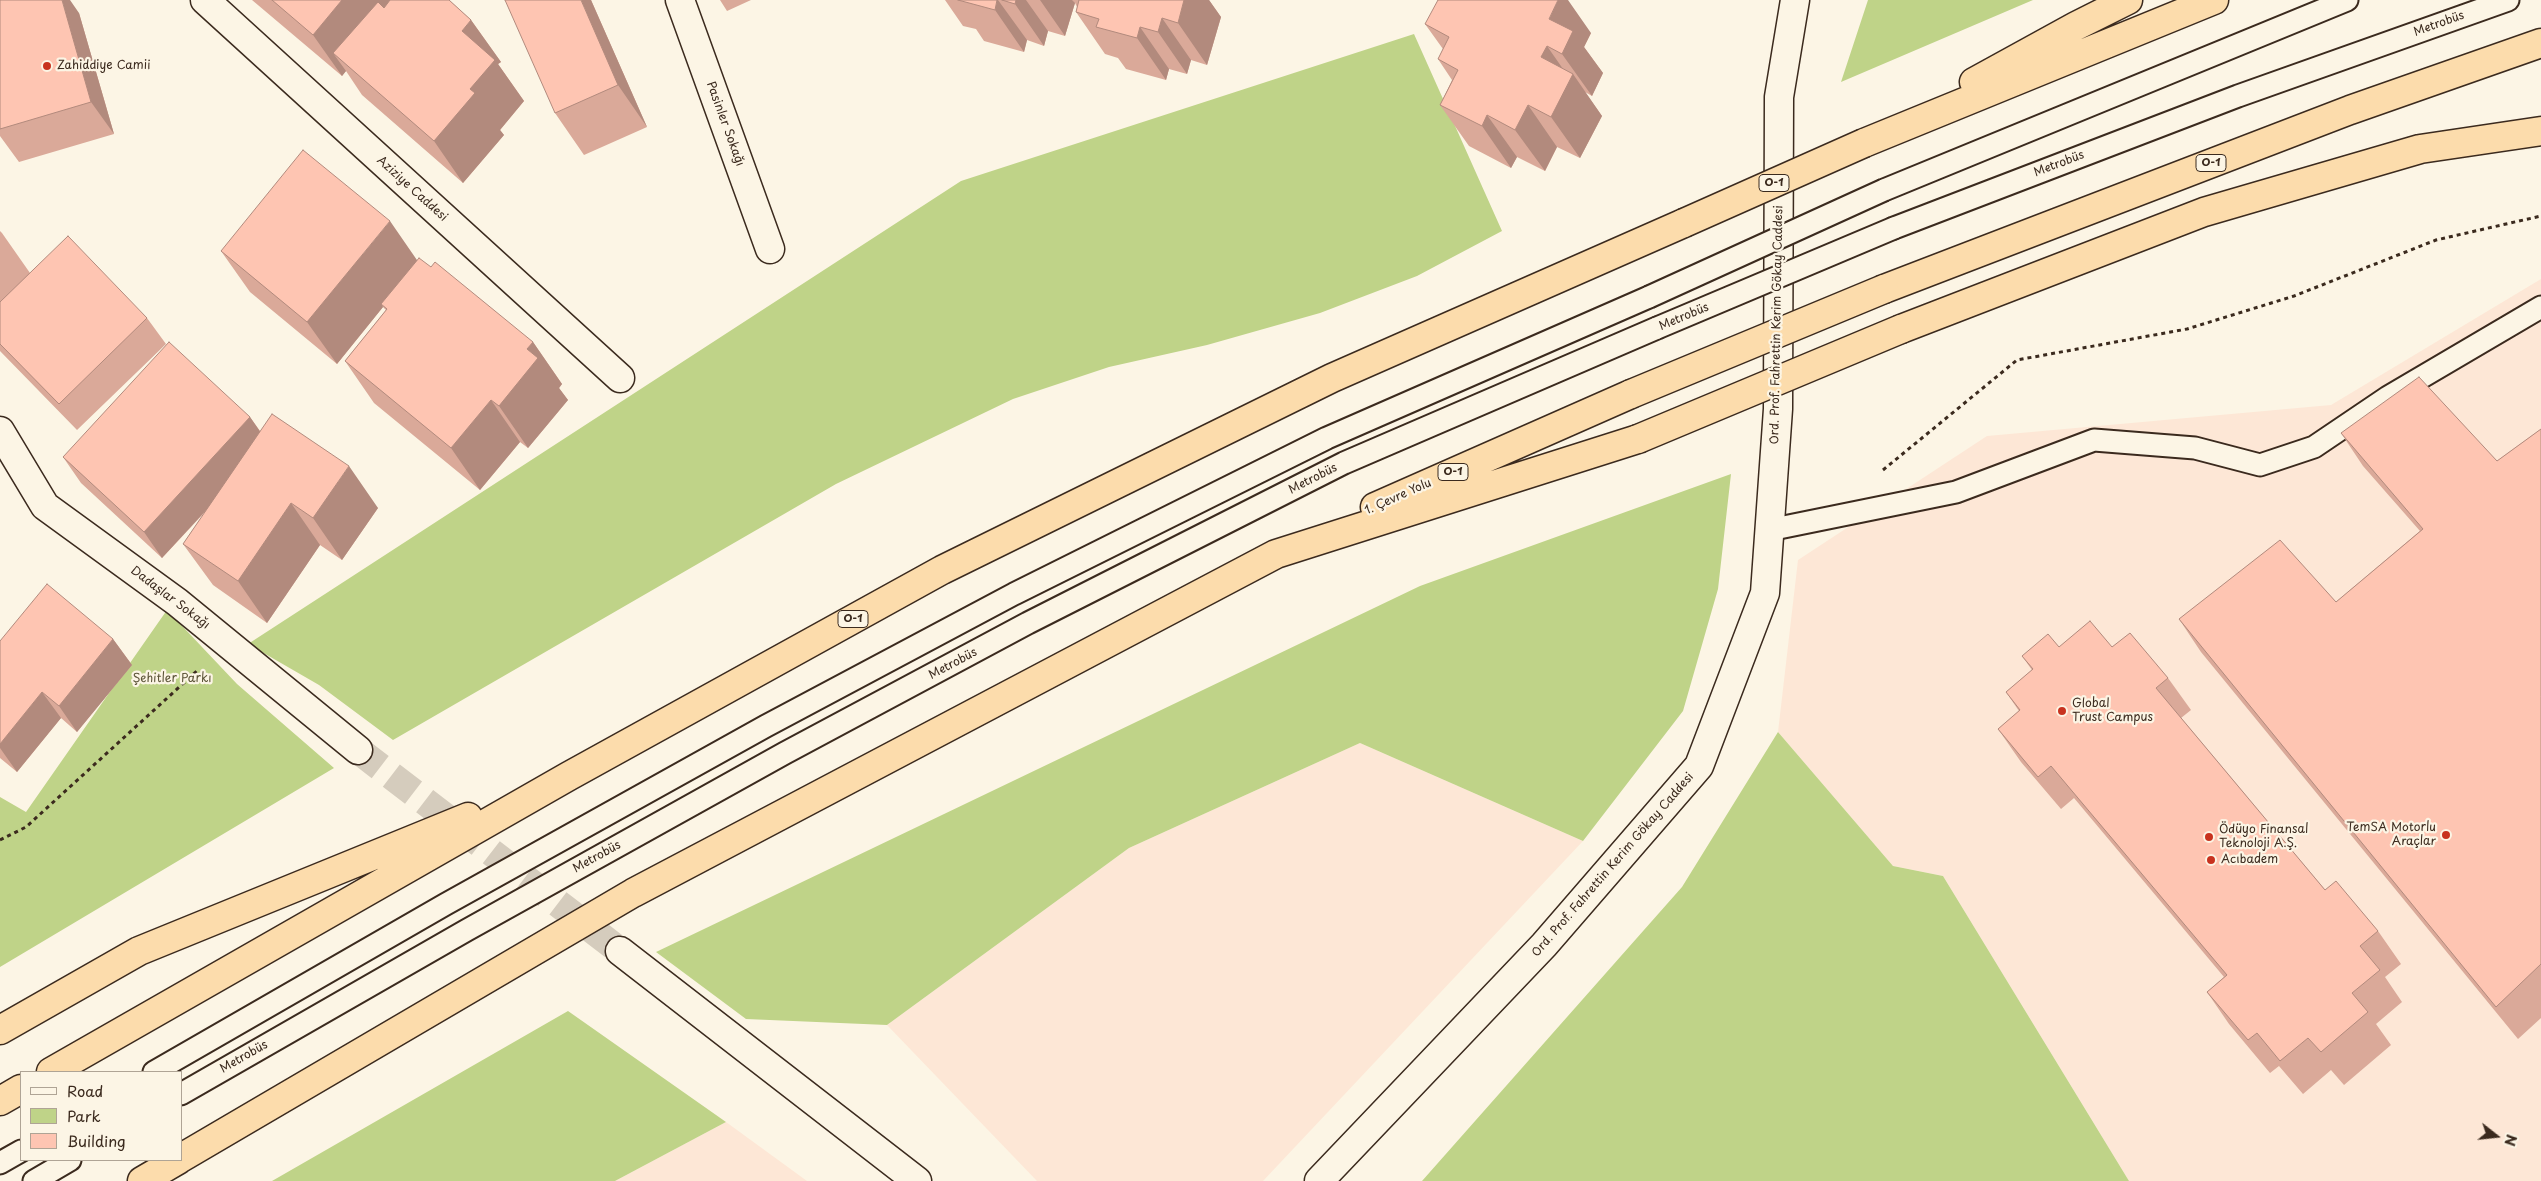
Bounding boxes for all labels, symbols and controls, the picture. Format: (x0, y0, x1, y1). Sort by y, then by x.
street label: Metrobüs (2412, 8, 2466, 40)
place label: Zahiddiye Camii (57, 59, 150, 73)
marker: Zahiddiye Camii (41, 60, 53, 72)
street label: Pasinler Sokağı (703, 80, 747, 168)
street label: Metrobüs (2032, 148, 2086, 180)
street label: Aziziye Caddesi (374, 153, 450, 225)
road number: O-1 (2196, 154, 2226, 172)
road number: O-1 (1759, 174, 1789, 192)
street label: Ord. Prof. Fahrettin Kerim Gökay Caddesi (1768, 205, 1786, 445)
street label: Metrobüs (1657, 300, 1711, 334)
street label: Metrobüs (1286, 461, 1340, 497)
road number: O-1 (1438, 464, 1468, 481)
street label: 1. Çevre Yolu (1362, 476, 1434, 518)
street label: Dadaşlar Sokağı (128, 564, 212, 632)
road number: O-1 (838, 610, 868, 628)
street label: Metrobüs (926, 645, 980, 683)
park label: Şehitler Parkı (132, 672, 212, 686)
place label: Global Trust Campus (2072, 697, 2153, 725)
marker: Global Trust Campus (2056, 705, 2068, 717)
street label: Ord. Prof. Fahrettin Kerim Gökay Caddesi (1529, 770, 1697, 960)
place label: TemSA Motorlu Araçlar (2346, 821, 2436, 849)
place label: Ödüyo Finansal Teknoloji A.Ş. (2219, 823, 2308, 851)
marker: TemSA Motorlu Araçlar (2440, 829, 2452, 841)
marker: Ödüyo Finansal Teknoloji A.Ş. (2203, 831, 2215, 843)
street label: Metrobüs (570, 838, 624, 876)
place label: Acıbadem (2221, 853, 2278, 867)
marker: Acıbadem (2205, 854, 2217, 866)
street label: Metrobüs (218, 1038, 270, 1076)
legend (20, 1071, 182, 1161)
text: Road (67, 1079, 103, 1102)
text: Park (67, 1104, 101, 1127)
north arrow (2471, 1111, 2521, 1161)
text: Building (67, 1129, 126, 1152)
text: N (2499, 1132, 2523, 1148)

